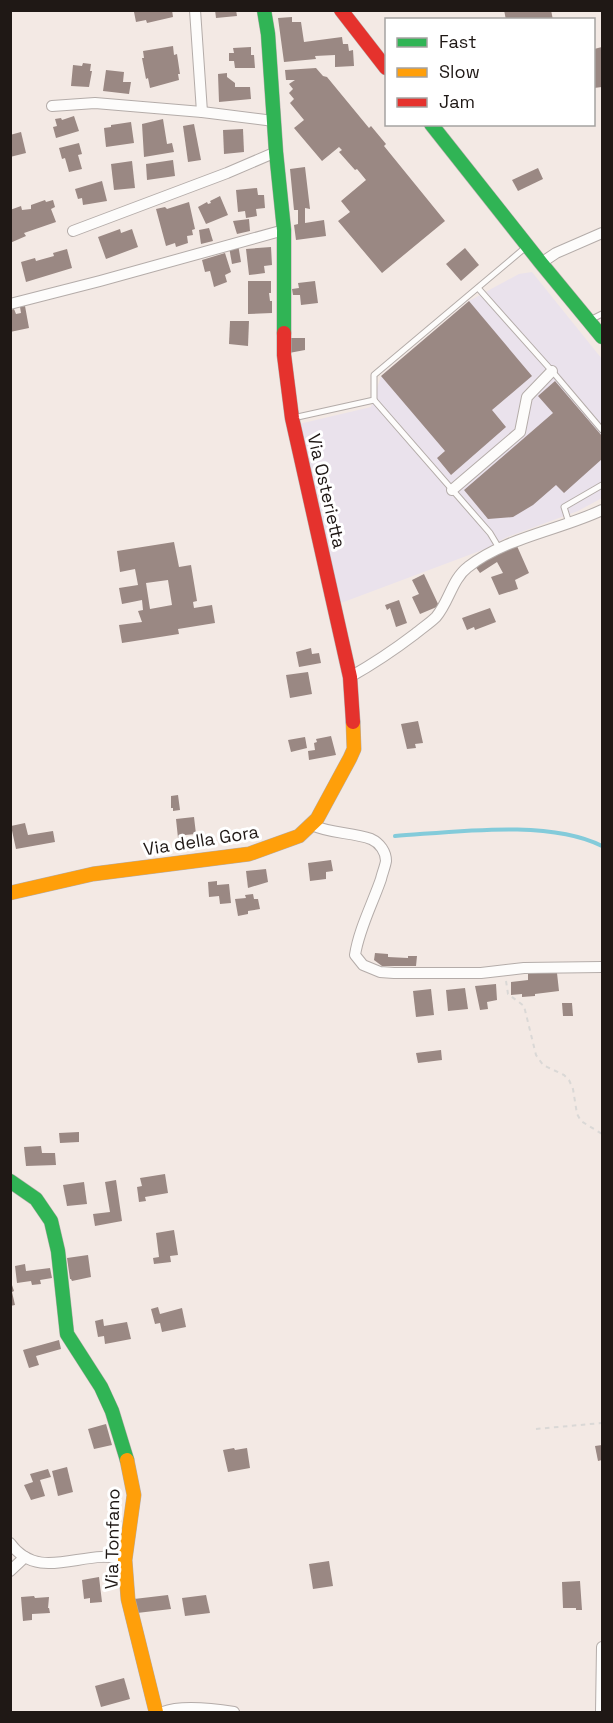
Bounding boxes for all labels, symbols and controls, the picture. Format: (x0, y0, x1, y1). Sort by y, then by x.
legend (385, 18, 595, 126)
text: Fast (439, 30, 476, 53)
text: Slow (439, 60, 480, 83)
text: Jam (439, 90, 475, 113)
street label: Via Osterietta (303, 432, 351, 550)
street label: Via della Gora (142, 820, 260, 860)
street label: Via Tonfano (100, 1488, 124, 1590)

